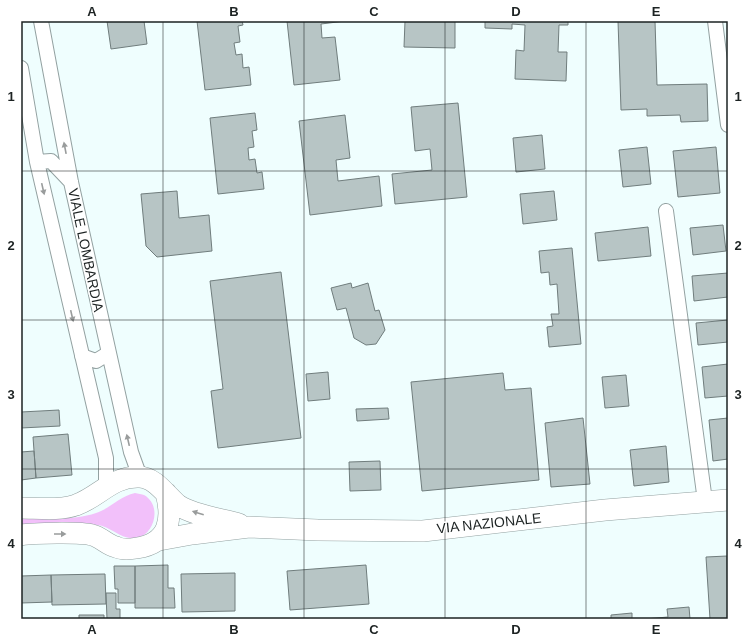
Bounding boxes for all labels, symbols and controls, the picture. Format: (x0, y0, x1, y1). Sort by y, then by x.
text: A (87, 4, 97, 19)
text: B (229, 4, 239, 19)
text: C (369, 4, 379, 19)
text: D (511, 4, 521, 19)
text: E (652, 4, 661, 19)
text: 1 (7, 89, 15, 104)
text: 1 (734, 89, 742, 104)
one-way arrow (62, 142, 68, 155)
one-way arrow (41, 183, 47, 195)
street label: VIALE LOMBARDIA (65, 187, 107, 314)
text: 2 (7, 238, 15, 253)
text: 2 (734, 238, 742, 253)
one-way arrow (70, 309, 76, 322)
text: 3 (7, 387, 15, 402)
text: 3 (734, 387, 742, 402)
one-way arrow (125, 433, 131, 446)
one-way arrow (192, 510, 204, 516)
street label: VIA NAZIONALE (436, 510, 542, 536)
one-way arrow (54, 531, 67, 537)
text: 4 (7, 536, 15, 551)
text: 4 (734, 536, 742, 551)
text: A (87, 622, 97, 637)
text: B (229, 622, 239, 637)
text: C (369, 622, 379, 637)
text: D (511, 622, 521, 637)
text: E (652, 622, 661, 637)

